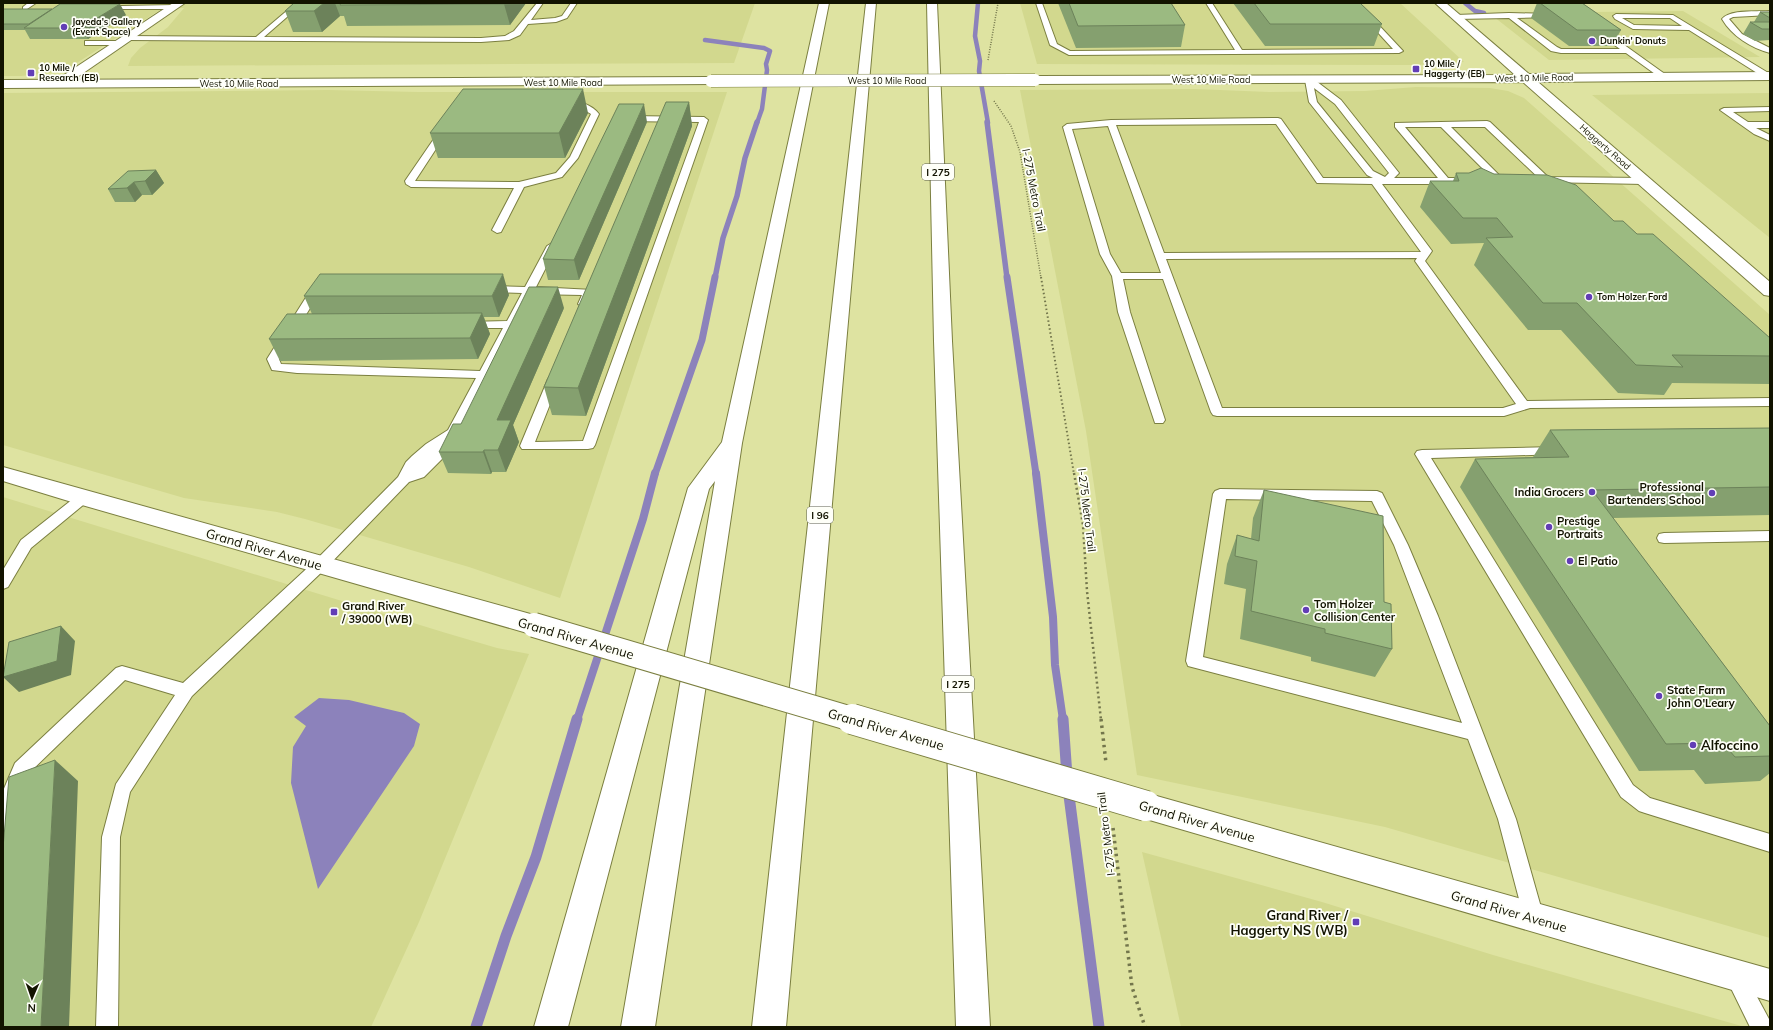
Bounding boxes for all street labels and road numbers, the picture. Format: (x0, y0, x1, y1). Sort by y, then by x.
street label: West 10 Mile Road (1495, 71, 1573, 84)
street label: West 10 Mile Road (1172, 74, 1250, 85)
street label: West 10 Mile Road (848, 75, 926, 86)
street label: West 10 Mile Road (524, 77, 602, 88)
street label: West 10 Mile Road (200, 78, 278, 89)
street label: Haggerty Road (1577, 121, 1633, 173)
street label: I-275 Metro Trail (1019, 147, 1049, 233)
road number: I 275 (922, 164, 954, 180)
street label: I-275 Metro Trail (1075, 467, 1099, 553)
road number: I 96 (807, 507, 833, 523)
street label: Grand River Avenue (204, 525, 324, 573)
street label: Grand River Avenue (516, 614, 636, 662)
road number: I 275 (942, 676, 974, 692)
street label: Grand River Avenue (826, 705, 946, 753)
street label: I-275 Metro Trail (1094, 791, 1118, 877)
street label: Grand River Avenue (1137, 797, 1257, 845)
street label: Grand River Avenue (1449, 887, 1569, 935)

